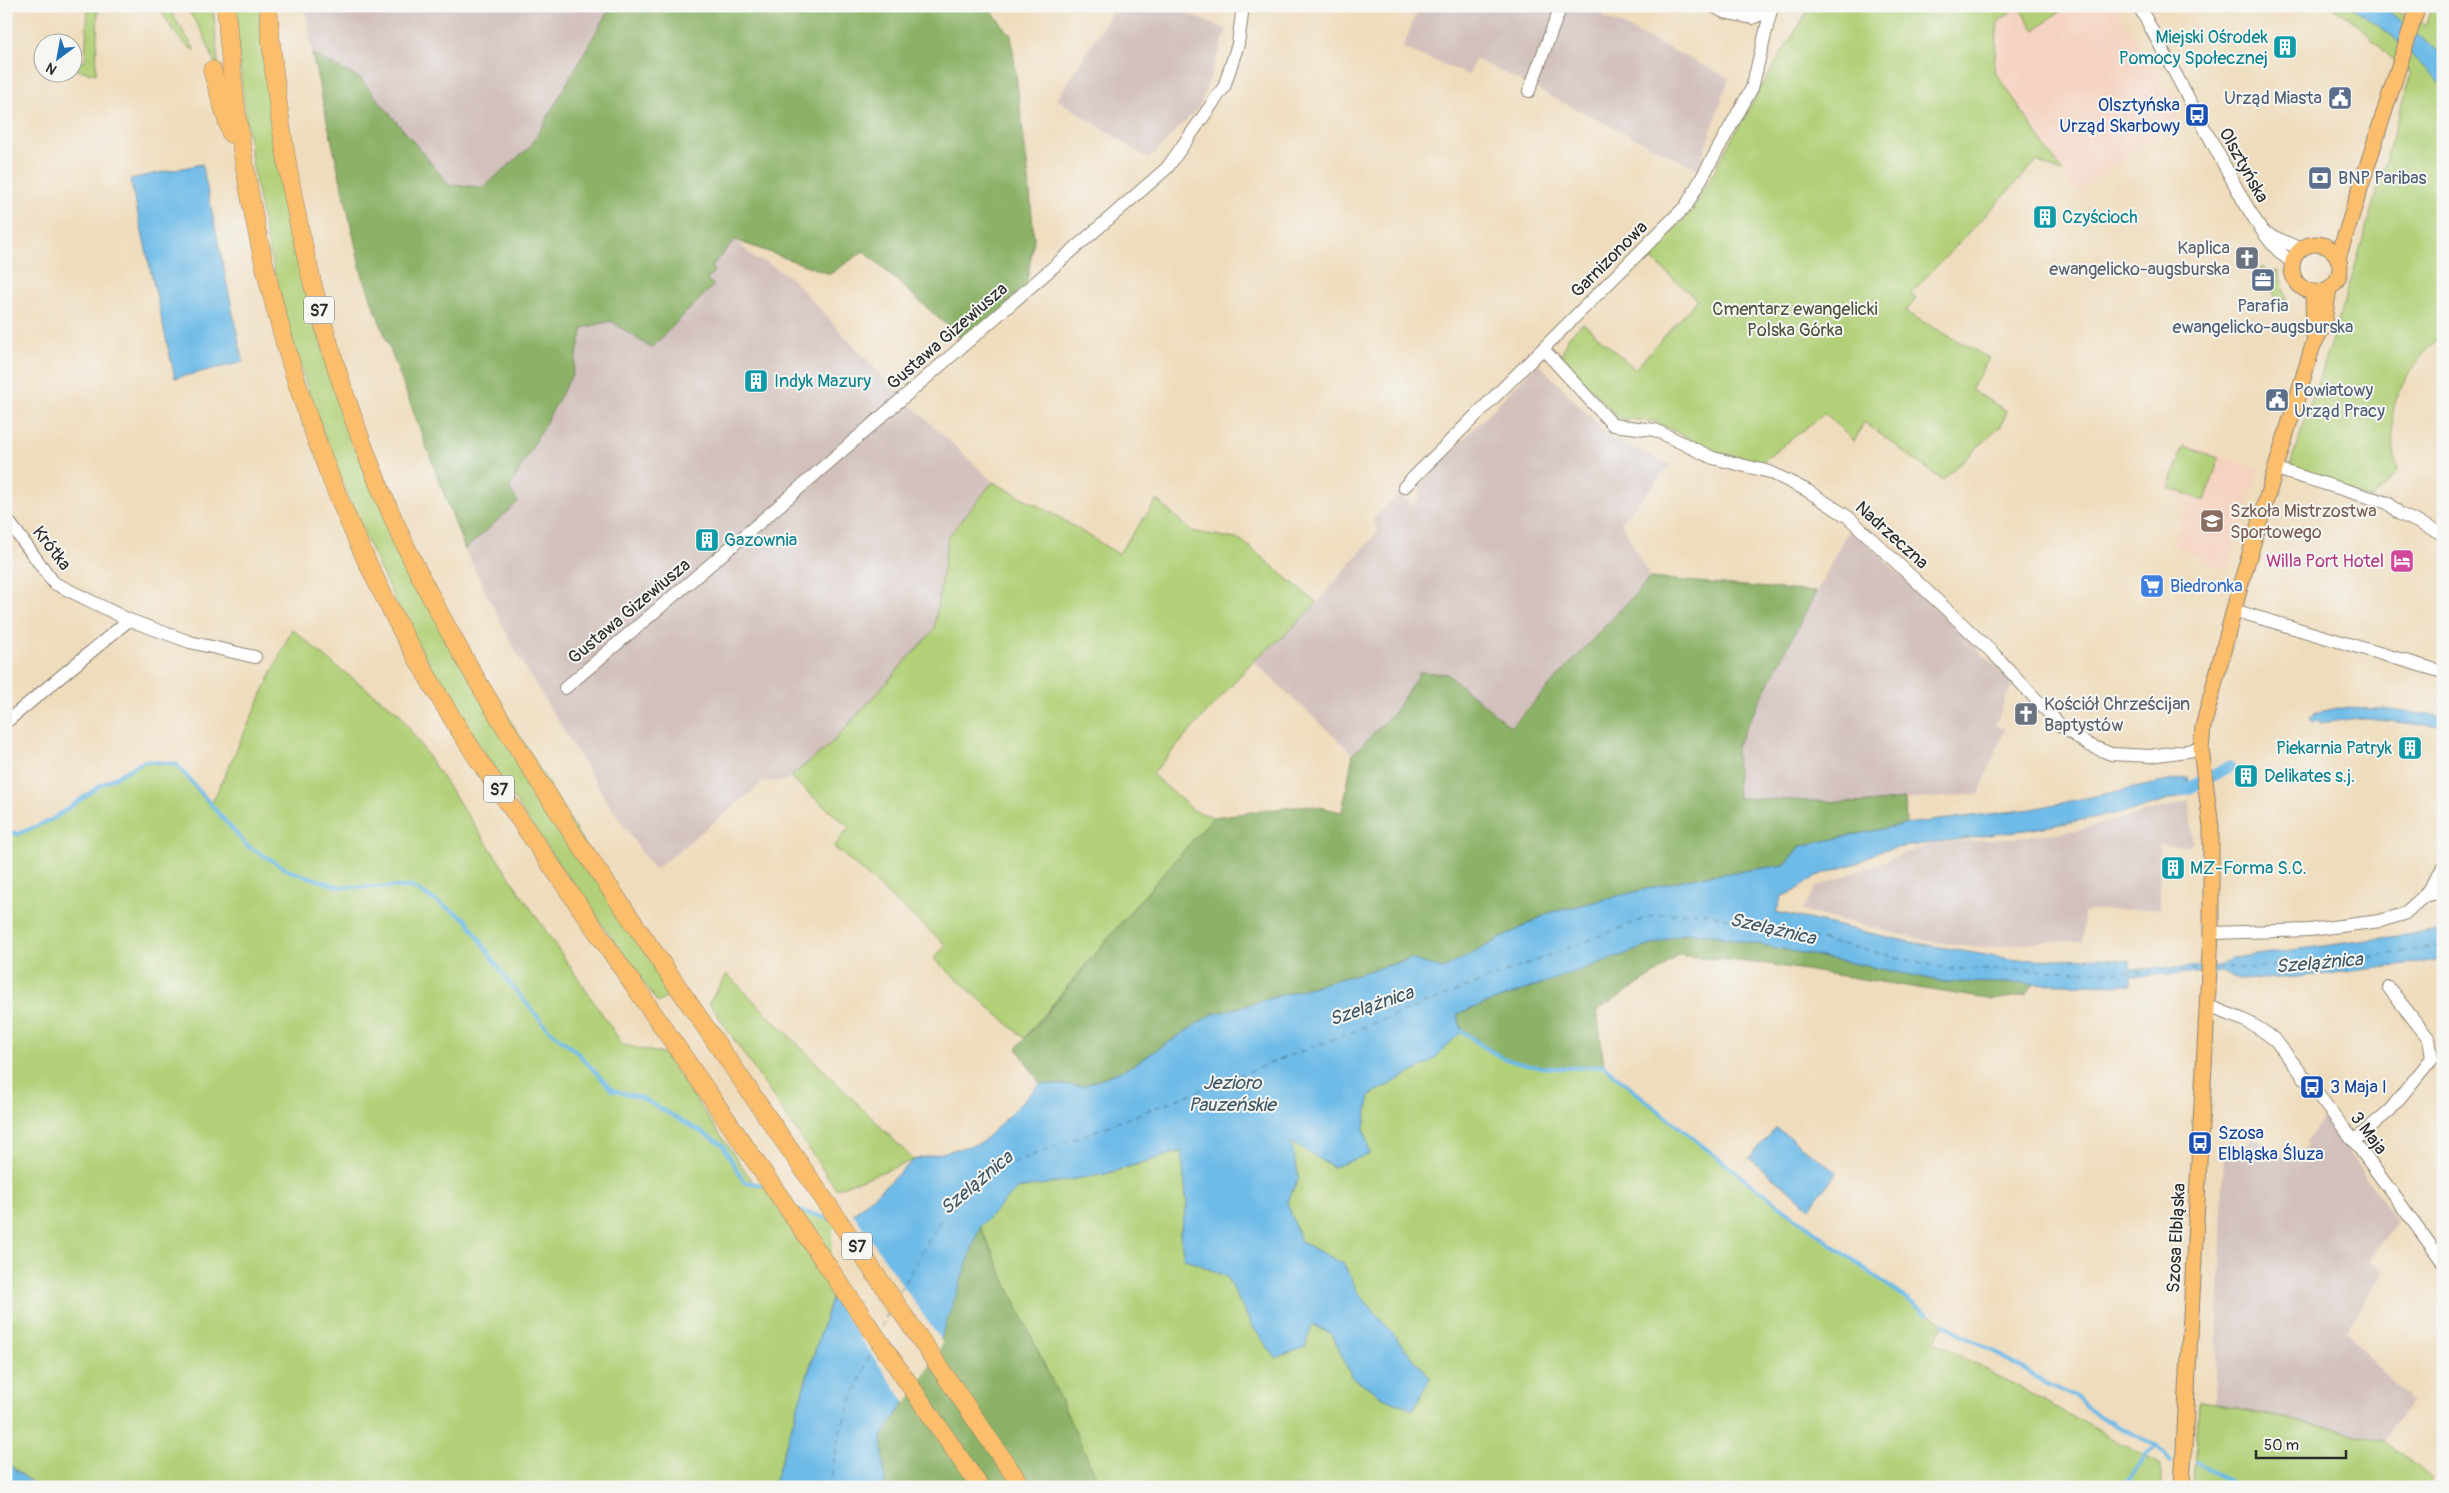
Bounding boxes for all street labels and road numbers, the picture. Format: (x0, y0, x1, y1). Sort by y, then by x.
street label: Olsztyńska (2214, 124, 2274, 207)
street label: Garnizonowa (1566, 216, 1653, 303)
street label: Gustawa Gizewiusza (882, 278, 1012, 395)
road number: S7 (304, 296, 334, 324)
street label: Nadrzeczna (1850, 496, 1933, 574)
street label: Krótka (27, 521, 76, 575)
street label: Gustawa Gizewiusza (563, 554, 695, 669)
road number: S7 (484, 776, 514, 802)
street label: 3 Maja (2345, 1107, 2392, 1159)
street label: Szosa Elbląska (2162, 1183, 2191, 1293)
road number: S7 (842, 1232, 872, 1260)

